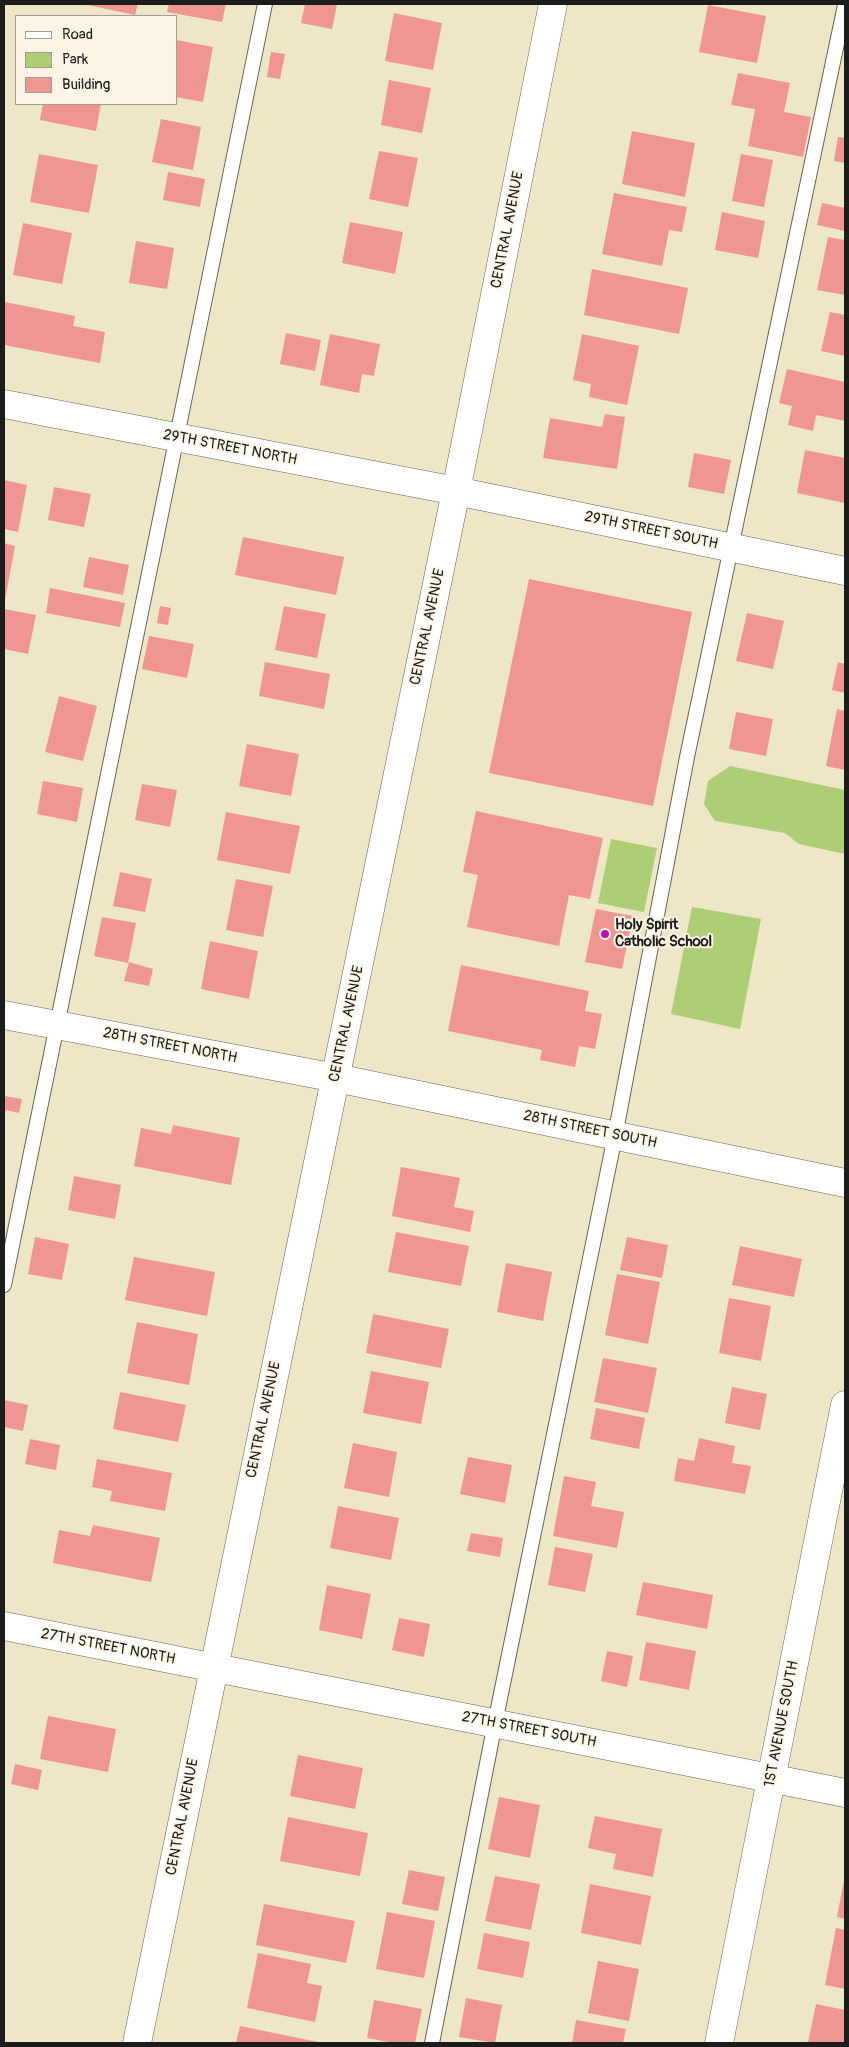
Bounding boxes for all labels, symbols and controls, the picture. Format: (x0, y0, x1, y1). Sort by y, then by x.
legend (15, 15, 178, 105)
text: Road (62, 25, 93, 44)
text: Park (62, 50, 88, 69)
text: Building (62, 75, 110, 94)
street label: CENTRAL AVENUE (488, 170, 528, 290)
street label: 29TH STREET NORTH (161, 426, 299, 470)
street label: 29TH STREET SOUTH (583, 508, 719, 554)
street label: CENTRAL AVENUE (407, 567, 449, 687)
place label: Holy Spirit Catholic School (615, 916, 712, 951)
marker: Holy Spirit Catholic School (599, 928, 611, 940)
street label: CENTRAL AVENUE (326, 964, 368, 1084)
street label: 28TH STREET NORTH (101, 1024, 239, 1068)
street label: 28TH STREET SOUTH (522, 1107, 658, 1153)
street label: CENTRAL AVENUE (243, 1360, 285, 1480)
street label: 27TH STREET NORTH (39, 1625, 177, 1669)
street label: 1ST AVENUE SOUTH (761, 1659, 803, 1789)
street label: 27TH STREET SOUTH (460, 1708, 598, 1752)
street label: CENTRAL AVENUE (163, 1757, 203, 1877)

